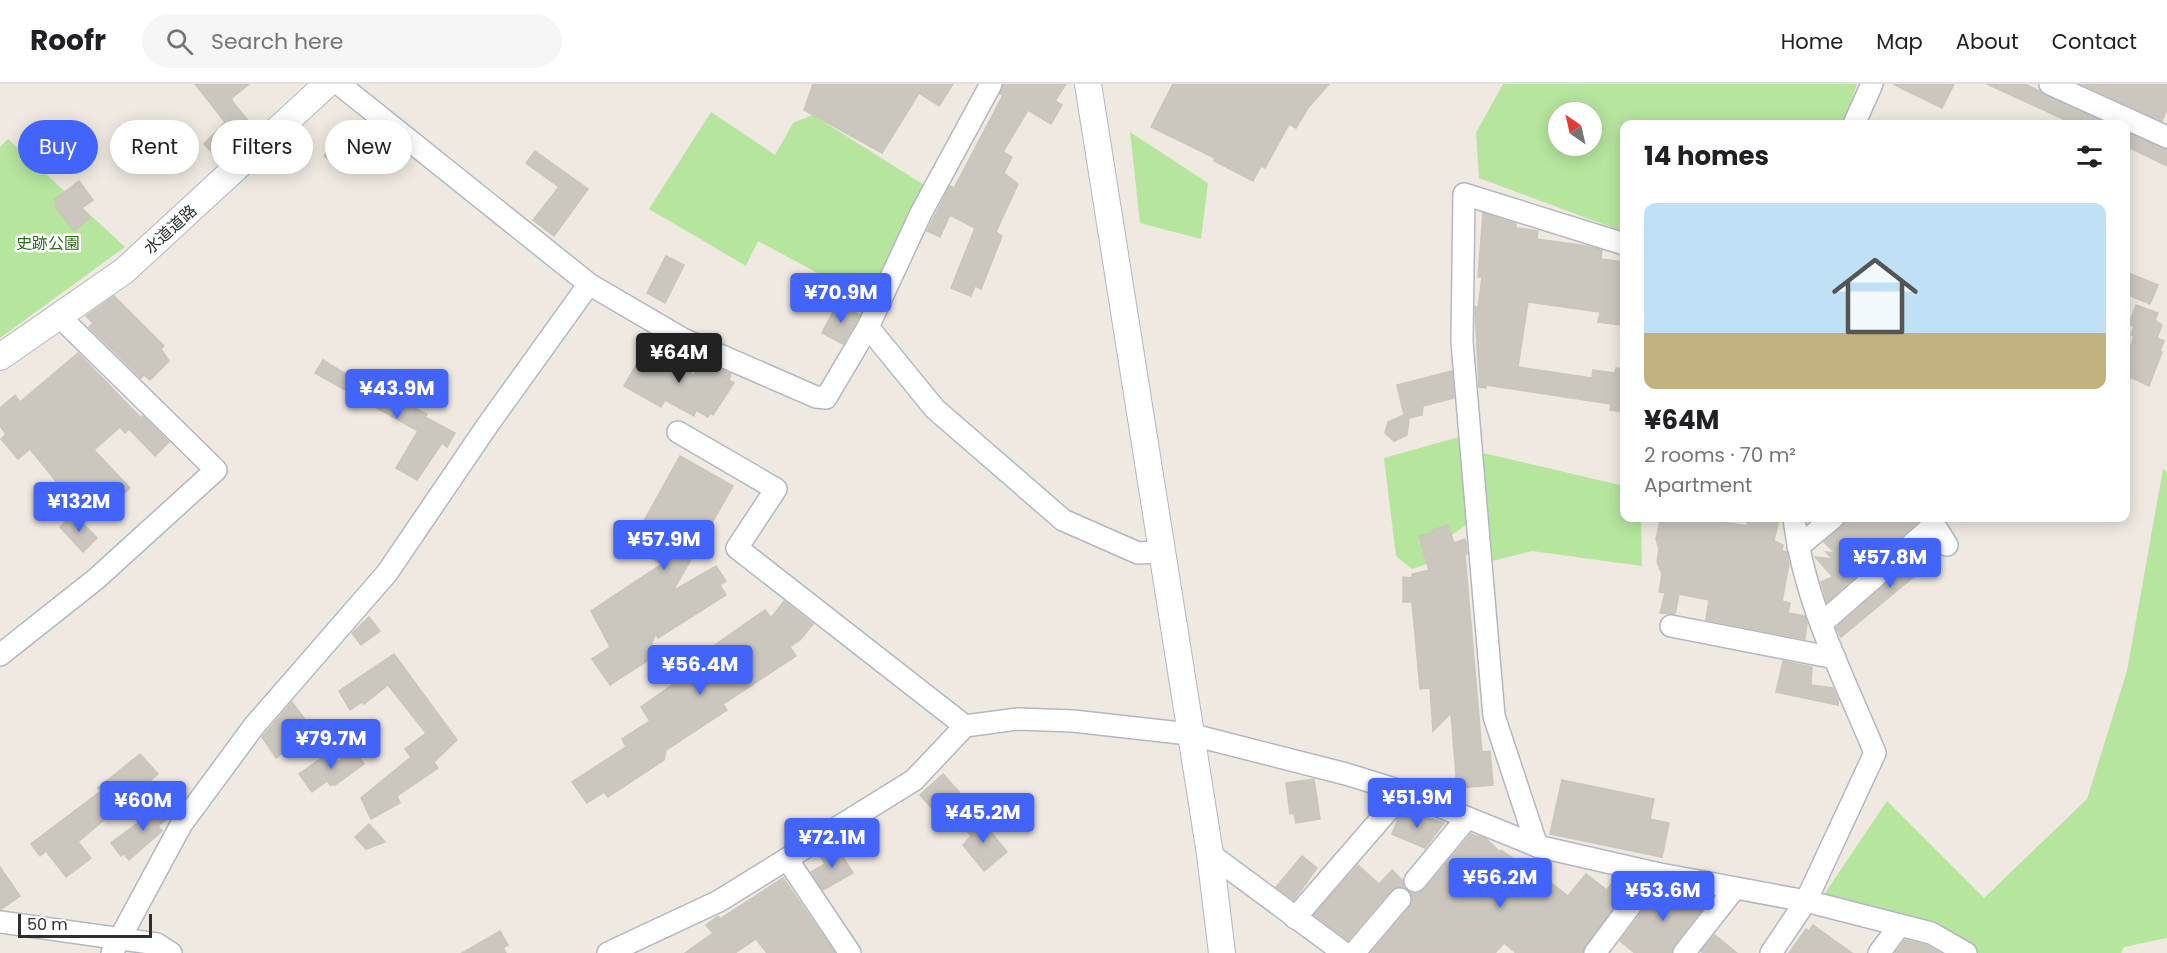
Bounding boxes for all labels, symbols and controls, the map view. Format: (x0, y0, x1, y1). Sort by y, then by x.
search box (142, 14, 562, 68)
text: Roofr (30, 21, 106, 60)
icon: search (163, 25, 196, 58)
text: Search here (211, 26, 344, 57)
text: Home (1781, 27, 1843, 56)
text: Map (1876, 27, 1923, 56)
text: About (1956, 27, 2019, 56)
text: Contact (2052, 27, 2137, 56)
north arrow (1548, 102, 1602, 156)
map controls (1548, 102, 1602, 156)
chip: Buy (18, 120, 98, 174)
chip: Rent (110, 120, 199, 174)
chip: Filters (211, 120, 313, 174)
chip: New (325, 120, 412, 174)
text: 14 homes (1644, 138, 1769, 174)
icon: filters (2073, 140, 2106, 173)
street label: 水道道路 (139, 199, 202, 259)
park label: 史跡公園 (16, 232, 80, 255)
icon: home (1821, 242, 1929, 350)
pin: ¥70.9M (792, 273, 890, 324)
text: ¥70.9M (804, 278, 878, 306)
pin: ¥64M (643, 333, 715, 384)
text: ¥64M (650, 338, 708, 366)
pin: ¥43.9M (348, 369, 446, 420)
text: ¥43.9M (359, 374, 435, 402)
text: ¥64M (1644, 402, 1719, 438)
text: 2 rooms · 70 m² (1644, 441, 1796, 469)
text: Apartment (1644, 471, 1752, 499)
pin: ¥132M (37, 482, 121, 533)
text: ¥132M (48, 487, 110, 515)
pin: ¥57.9M (615, 520, 713, 571)
text: ¥57.9M (627, 525, 701, 553)
pin: ¥57.8M (1841, 538, 1939, 589)
text: ¥57.8M (1853, 543, 1927, 571)
pin: ¥56.4M (651, 645, 749, 696)
text: ¥56.4M (662, 650, 738, 678)
pin: ¥79.7M (282, 719, 380, 770)
text: ¥79.7M (295, 724, 367, 752)
pin: ¥51.9M (1368, 778, 1466, 829)
pin: ¥60M (107, 781, 179, 832)
text: ¥51.9M (1382, 783, 1452, 811)
text: ¥60M (114, 786, 172, 814)
pin: ¥45.2M (934, 793, 1032, 844)
text: ¥45.2M (945, 798, 1021, 826)
pin: ¥72.1M (783, 818, 881, 869)
text: ¥72.1M (798, 823, 866, 851)
pin: ¥56.2M (1451, 858, 1549, 909)
text: ¥56.2M (1463, 863, 1537, 891)
pin: ¥53.6M (1614, 871, 1712, 922)
text: ¥53.6M (1625, 876, 1701, 904)
scale bar (18, 911, 152, 938)
text: 50 m (27, 913, 68, 936)

